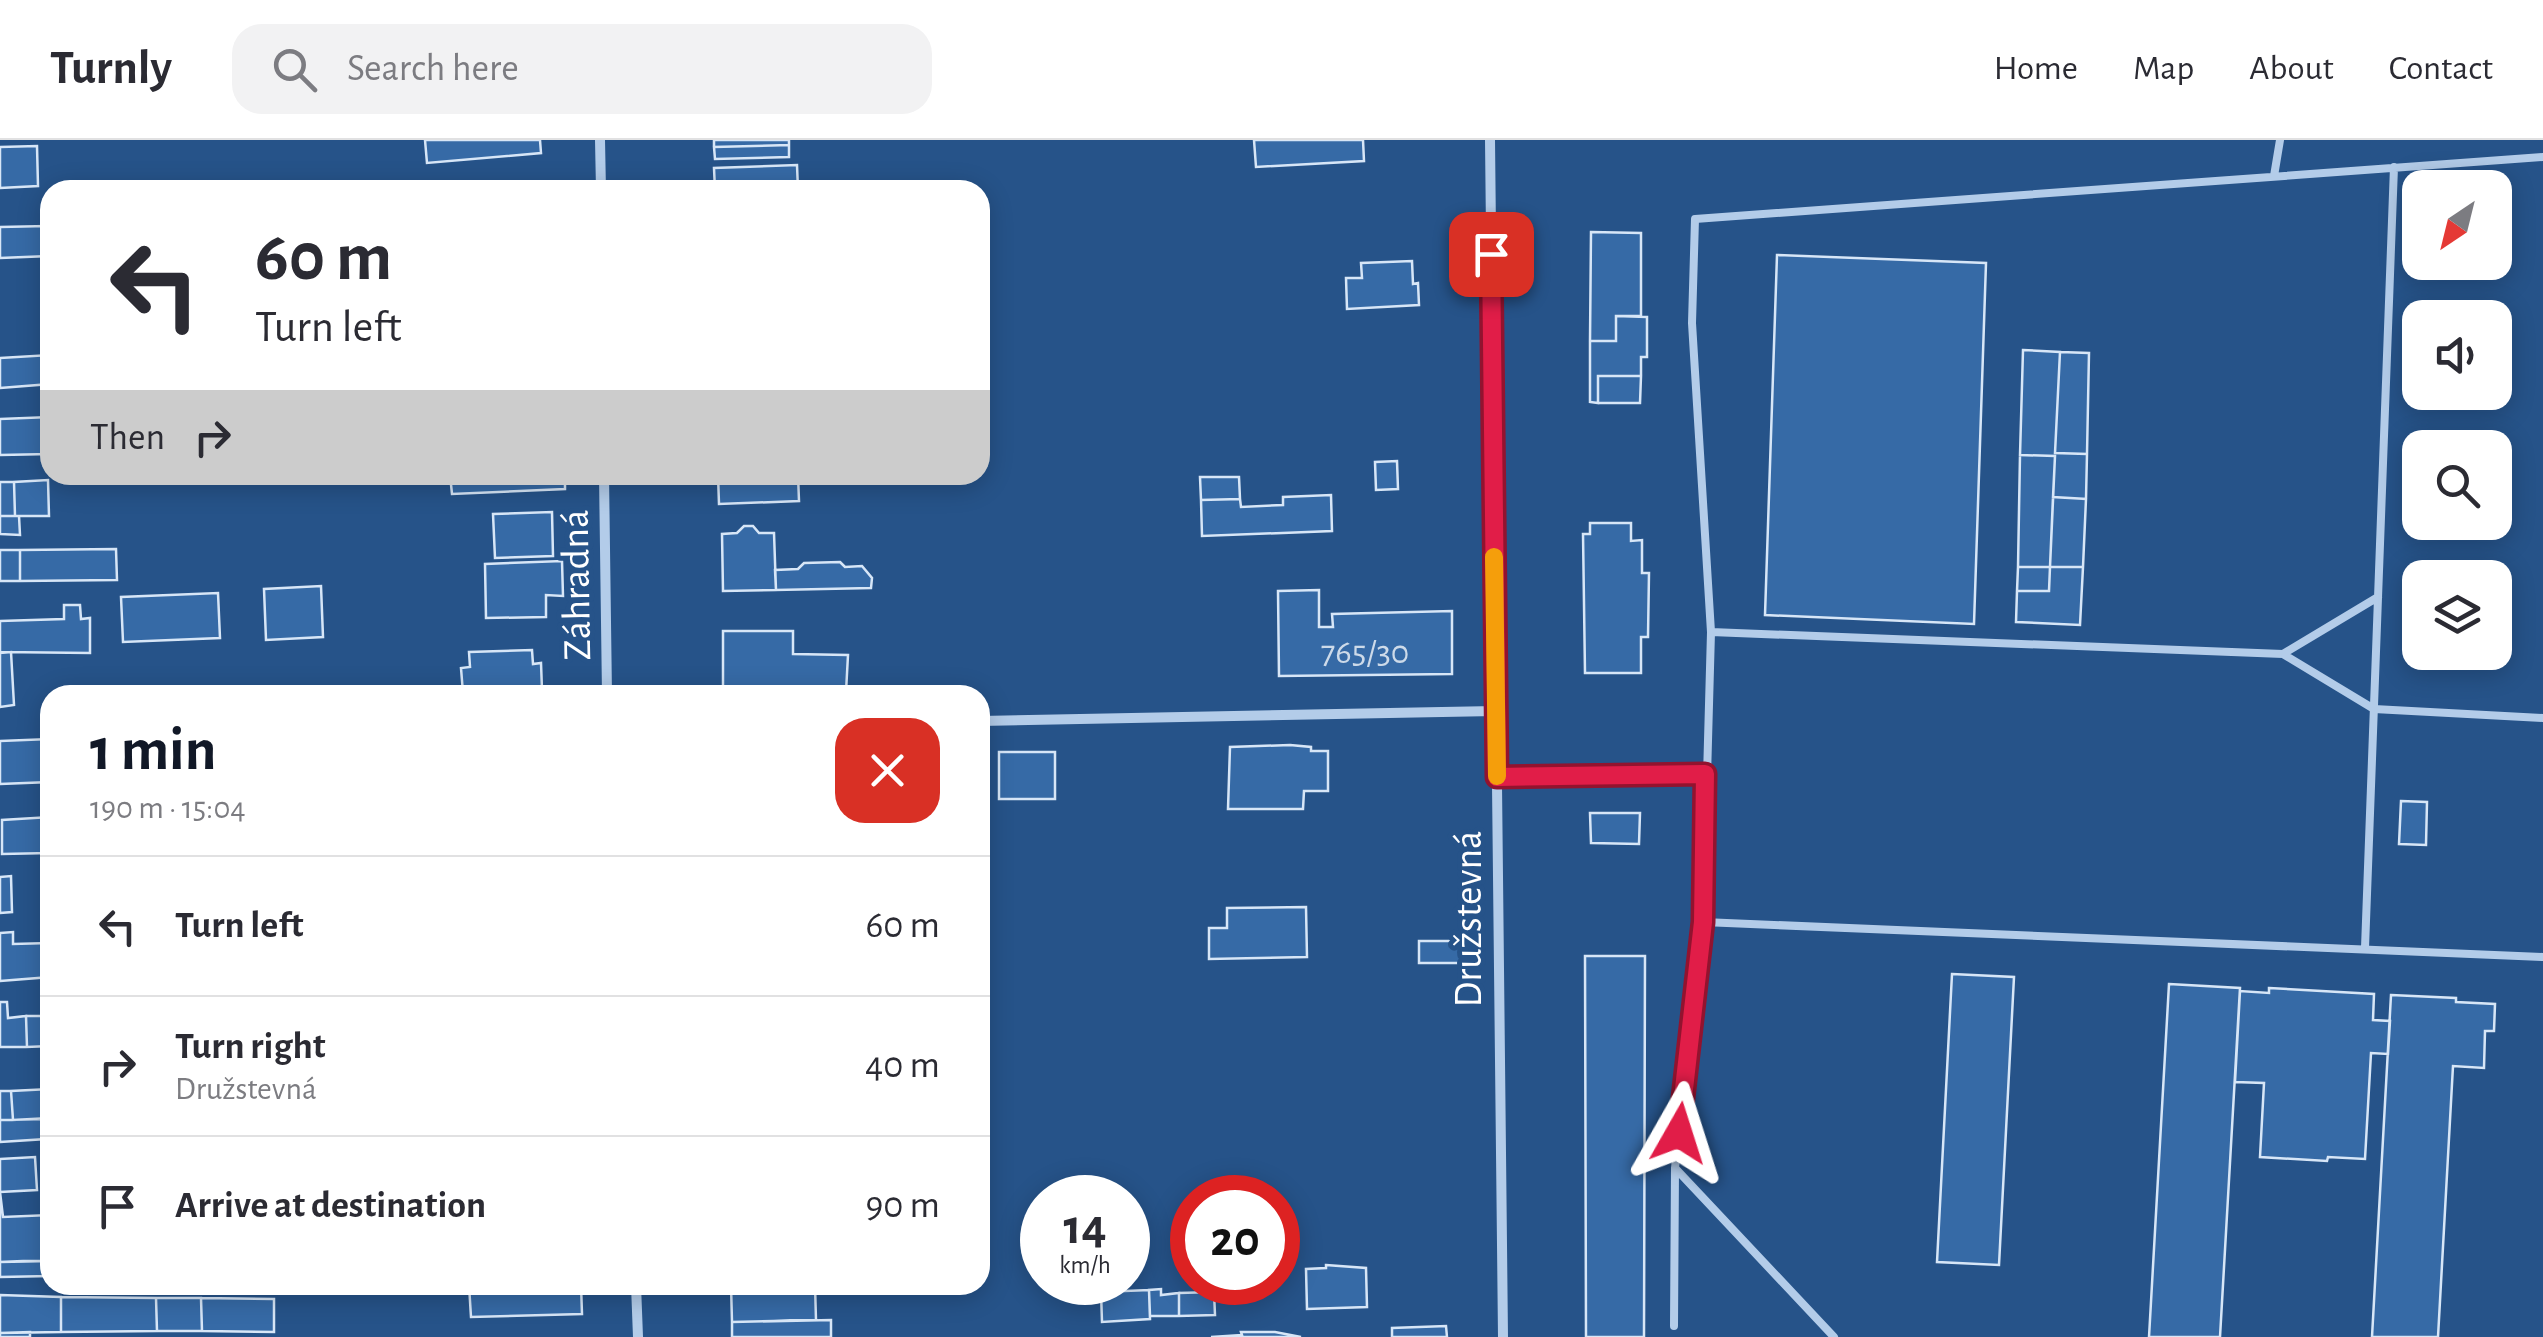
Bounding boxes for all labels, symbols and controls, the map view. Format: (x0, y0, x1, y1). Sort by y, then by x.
search box (232, 24, 932, 114)
icon: search (267, 42, 322, 97)
text: Turnly (50, 45, 172, 93)
text: Search here (347, 50, 519, 88)
text: Home (1994, 51, 2078, 86)
text: Map (2133, 51, 2194, 86)
text: About (2249, 51, 2334, 86)
text: Contact (2389, 51, 2493, 86)
north arrow (2402, 170, 2512, 280)
map controls (2402, 170, 2512, 670)
pin (1449, 212, 1534, 297)
icon: left (90, 220, 220, 350)
text: 60 m (255, 223, 392, 293)
icon: arrive (1464, 227, 1519, 282)
button: sound (2402, 300, 2512, 410)
text: Turn left (255, 305, 402, 350)
icon: right (185, 410, 240, 465)
text: Then (90, 419, 165, 457)
button: search (2402, 430, 2512, 540)
street label: Záhradná (556, 509, 598, 661)
button: layers (2402, 560, 2512, 670)
house number: 765/30 (1321, 635, 1409, 670)
button: close (835, 718, 940, 823)
text: 1 min (90, 721, 216, 781)
text: 190 m · 15:04 (90, 792, 246, 824)
street label: Družstevná (1449, 830, 1489, 1008)
icon: left (90, 899, 145, 954)
text: Turn left (175, 907, 303, 945)
text: 60 m (865, 907, 940, 945)
text: Turn right (175, 1028, 325, 1066)
icon: right (90, 1039, 145, 1094)
text: 40 m (865, 1047, 940, 1085)
text: Družstevná (175, 1073, 317, 1105)
position arrow (1627, 1081, 1731, 1185)
speed limit sign: 20 (1170, 1175, 1300, 1305)
icon: arrive (90, 1179, 145, 1234)
text: Arrive at destination (175, 1187, 486, 1225)
text: 90 m (865, 1187, 940, 1225)
text: 14 (1063, 1203, 1107, 1253)
text: km/h (1059, 1253, 1111, 1278)

